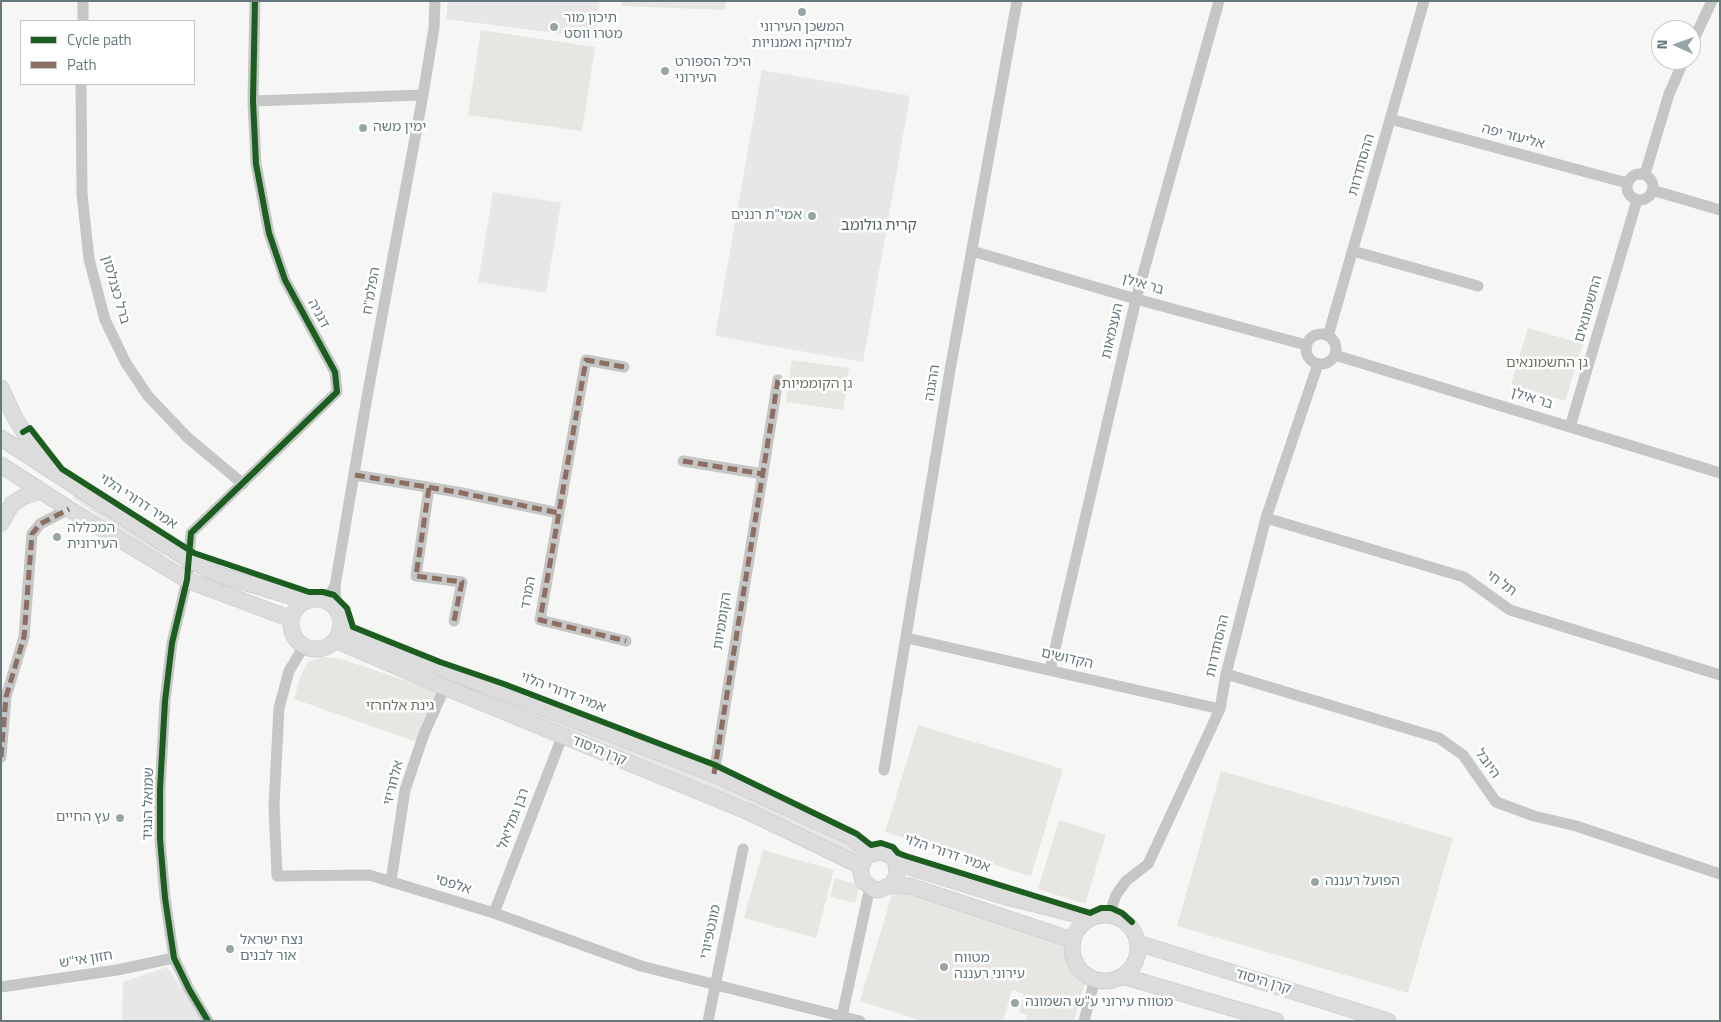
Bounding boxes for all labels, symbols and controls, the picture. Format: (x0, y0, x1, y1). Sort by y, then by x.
marker: המשכן העירוני למוזיקה ואמנויות (796, 6, 808, 18)
place label: תיכון מור מטרו ווסט (564, 11, 623, 44)
legend (20, 20, 195, 85)
place label: המשכן העירוני למוזיקה ואמנויות (752, 20, 852, 52)
north arrow (1651, 20, 1701, 70)
marker: תיכון מור מטרו ווסט (548, 21, 560, 33)
text: Cycle path (67, 28, 132, 51)
text: N (1651, 39, 1672, 50)
text: Path (67, 53, 97, 76)
place label: היכל הספורט העירוני (675, 55, 751, 88)
marker: היכל הספורט העירוני (659, 65, 671, 77)
place label: ימין משה (373, 120, 426, 136)
street label: אליעזר יפה (1480, 121, 1546, 153)
marker: ימין משה (357, 122, 369, 134)
street label: ההסתדרות (1345, 132, 1379, 198)
place label: אמי"ת רננים (731, 208, 802, 224)
marker: אמי"ת רננים (806, 210, 818, 222)
district label: קרית גולומב (841, 217, 917, 235)
street label: ברל כצנלסון (97, 254, 133, 326)
street label: הפלמ"ח (360, 266, 384, 316)
street label: בר אילן (1120, 271, 1166, 299)
street label: החשמונאים (1571, 274, 1607, 344)
street label: דגניה (303, 297, 333, 331)
street label: העצמאות (1098, 301, 1128, 361)
park label: גן החשמונאים (1506, 356, 1588, 372)
street label: ההגנה (922, 363, 944, 403)
park label: גן הקוממיות (782, 377, 852, 393)
street label: בר אילן (1509, 385, 1555, 413)
street label: אמיר דרורי הלוי (96, 471, 180, 533)
place label: המכללה העירונית (67, 521, 118, 554)
marker: המכללה העירונית (51, 531, 63, 543)
street label: תל חי (1483, 568, 1519, 600)
street label: המרד (518, 575, 540, 611)
street label: הקוממיות (710, 591, 736, 651)
street label: ההסתדרות (1203, 613, 1233, 679)
street label: הקדושים (1039, 645, 1095, 673)
street label: אמיר דרורי הלוי (518, 669, 608, 717)
park label: גינת אלחרזי (366, 699, 434, 715)
street label: קרן היסוד (569, 732, 629, 770)
street label: היובל (1471, 746, 1503, 782)
street label: אלחריזי (380, 759, 408, 807)
street label: שמואל הנגיד (140, 767, 158, 841)
street label: רבן גמליאל (495, 786, 533, 852)
place label: עץ החיים (56, 810, 110, 826)
marker: עץ החיים (114, 812, 126, 824)
street label: אמיר דרורי הלוי (902, 831, 992, 877)
street label: אלפסי (433, 872, 473, 898)
place label: הפועל רעננה (1325, 874, 1400, 890)
marker: הפועל רעננה (1309, 876, 1321, 888)
street label: מונטפיורי (697, 903, 725, 961)
place label: נצח ישראל אור לבנים (240, 933, 303, 966)
marker: נצח ישראל אור לבנים (224, 943, 236, 955)
street label: חזון אי"ש (58, 947, 114, 973)
place label: מטווח עירוני רעננה (954, 951, 1025, 984)
marker: מטווח עירוני רעננה (938, 961, 950, 973)
street label: קרן היסוד (1233, 966, 1293, 998)
place label: מטווח עירוני ע"ש השמונה (1025, 995, 1173, 1011)
marker: מטווח עירוני ע"ש השמונה (1009, 997, 1021, 1009)

